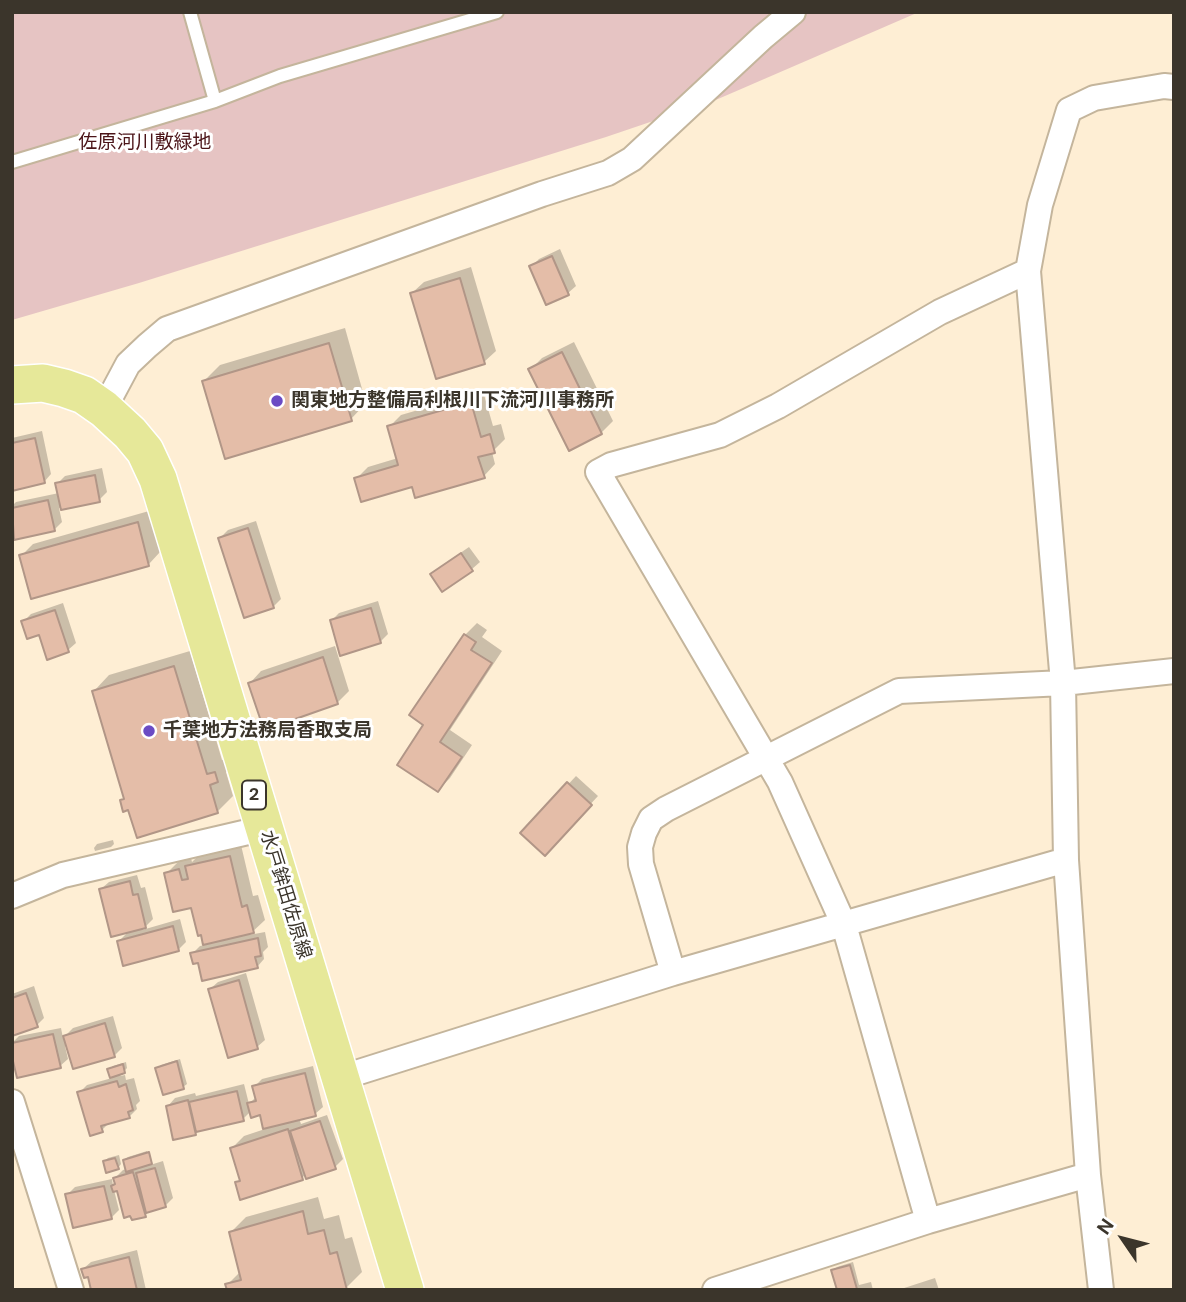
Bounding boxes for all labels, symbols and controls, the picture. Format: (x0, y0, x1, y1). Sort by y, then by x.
park label: 佐原河川敷緑地 (79, 132, 211, 154)
place label: 関東地方整備局利根川下流河川事務所 (291, 390, 614, 412)
marker: 関東地方整備局利根川下流河川事務所 (269, 393, 285, 409)
place label: 千葉地方法務局香取支局 (163, 720, 372, 742)
marker: 千葉地方法務局香取支局 (141, 723, 157, 739)
road number: 2 (242, 780, 266, 810)
street label: 水戸鉾田佐原線 (255, 828, 315, 962)
north arrow (1088, 1204, 1158, 1274)
text: N (1091, 1214, 1120, 1240)

